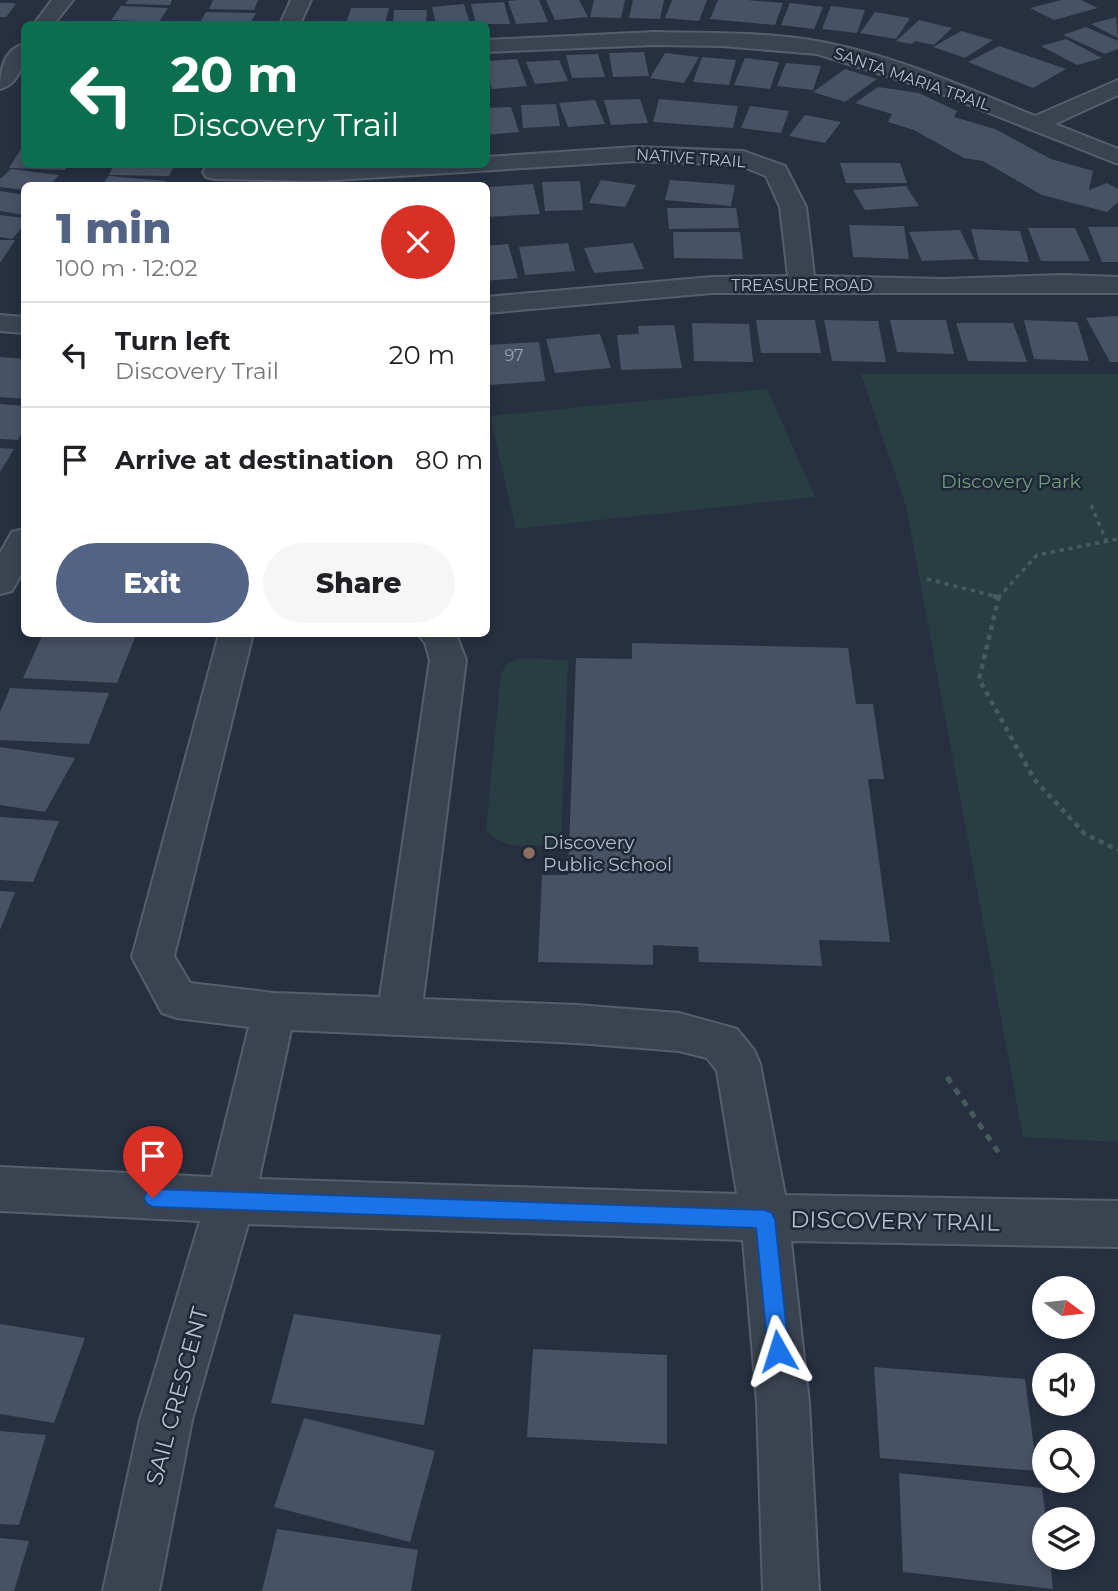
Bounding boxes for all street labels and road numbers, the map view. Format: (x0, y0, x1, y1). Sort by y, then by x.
street label: SANTA MARIA TRAIL (831, 43, 993, 115)
street label: NATIVE TRAIL (635, 145, 747, 171)
street label: TREASURE ROAD (731, 276, 873, 295)
street label: DISCOVERY TRAIL (790, 1205, 1000, 1237)
street label: SAIL CRESCENT (140, 1303, 214, 1488)

